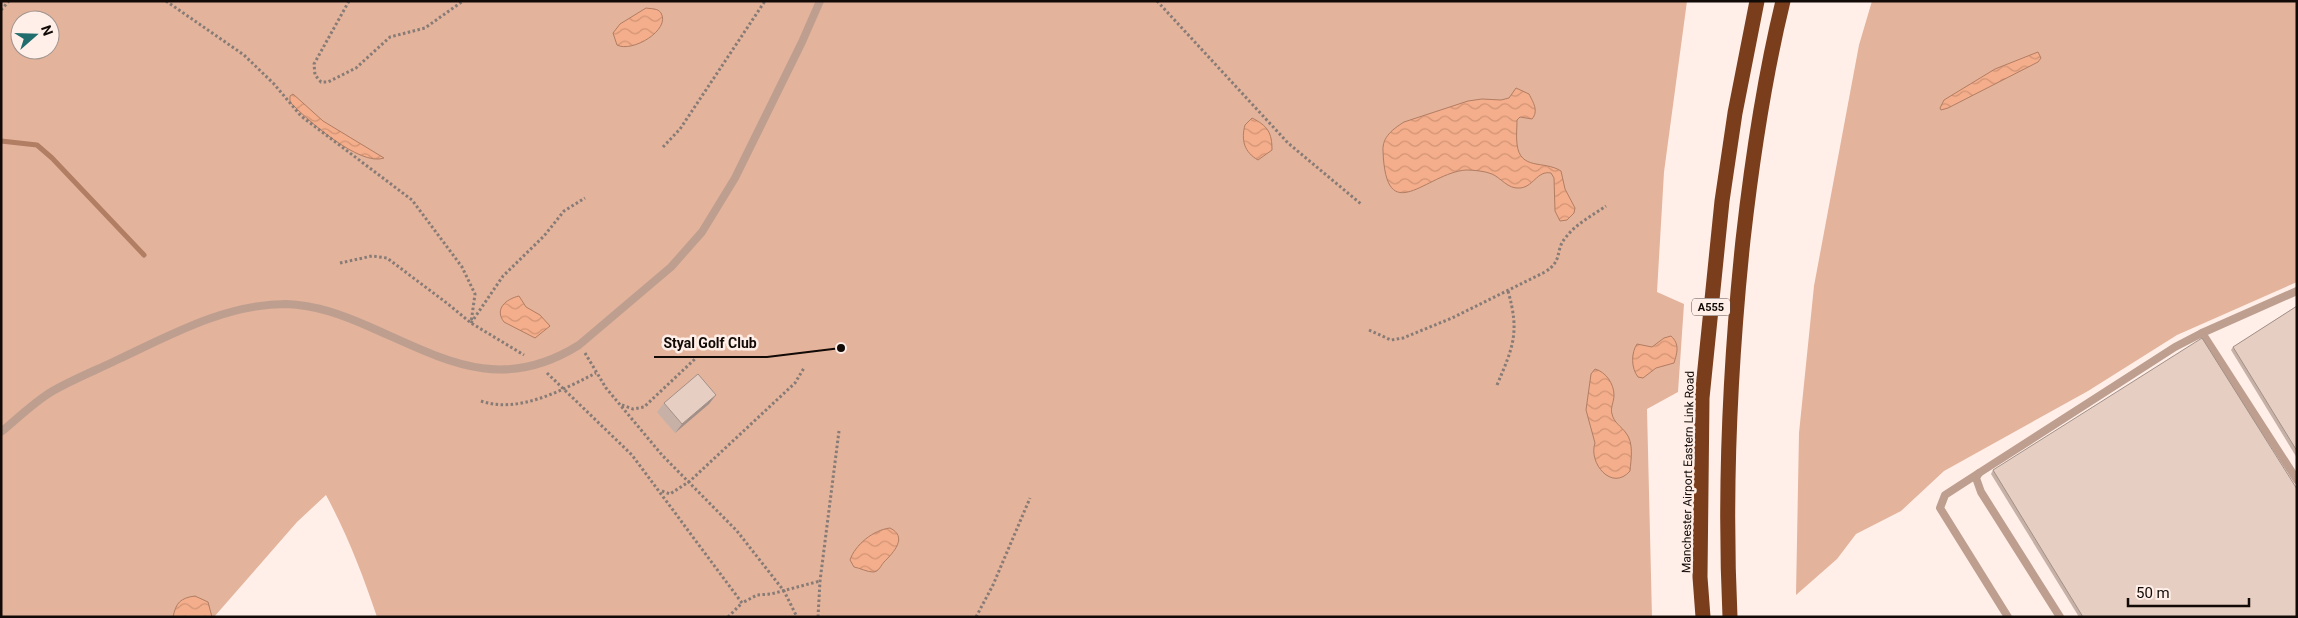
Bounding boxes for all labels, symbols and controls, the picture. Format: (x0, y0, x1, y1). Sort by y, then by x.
north arrow (10, 10, 60, 60)
text: N (38, 23, 56, 38)
road number: A555 (1692, 298, 1730, 316)
callout: Styal Golf Club (654, 328, 767, 357)
text: Styal Golf Club (663, 335, 757, 351)
street label: Manchester Airport Eastern Link Road (1679, 371, 1697, 573)
scale bar (2128, 576, 2249, 608)
text: 50 m (2136, 584, 2170, 602)

